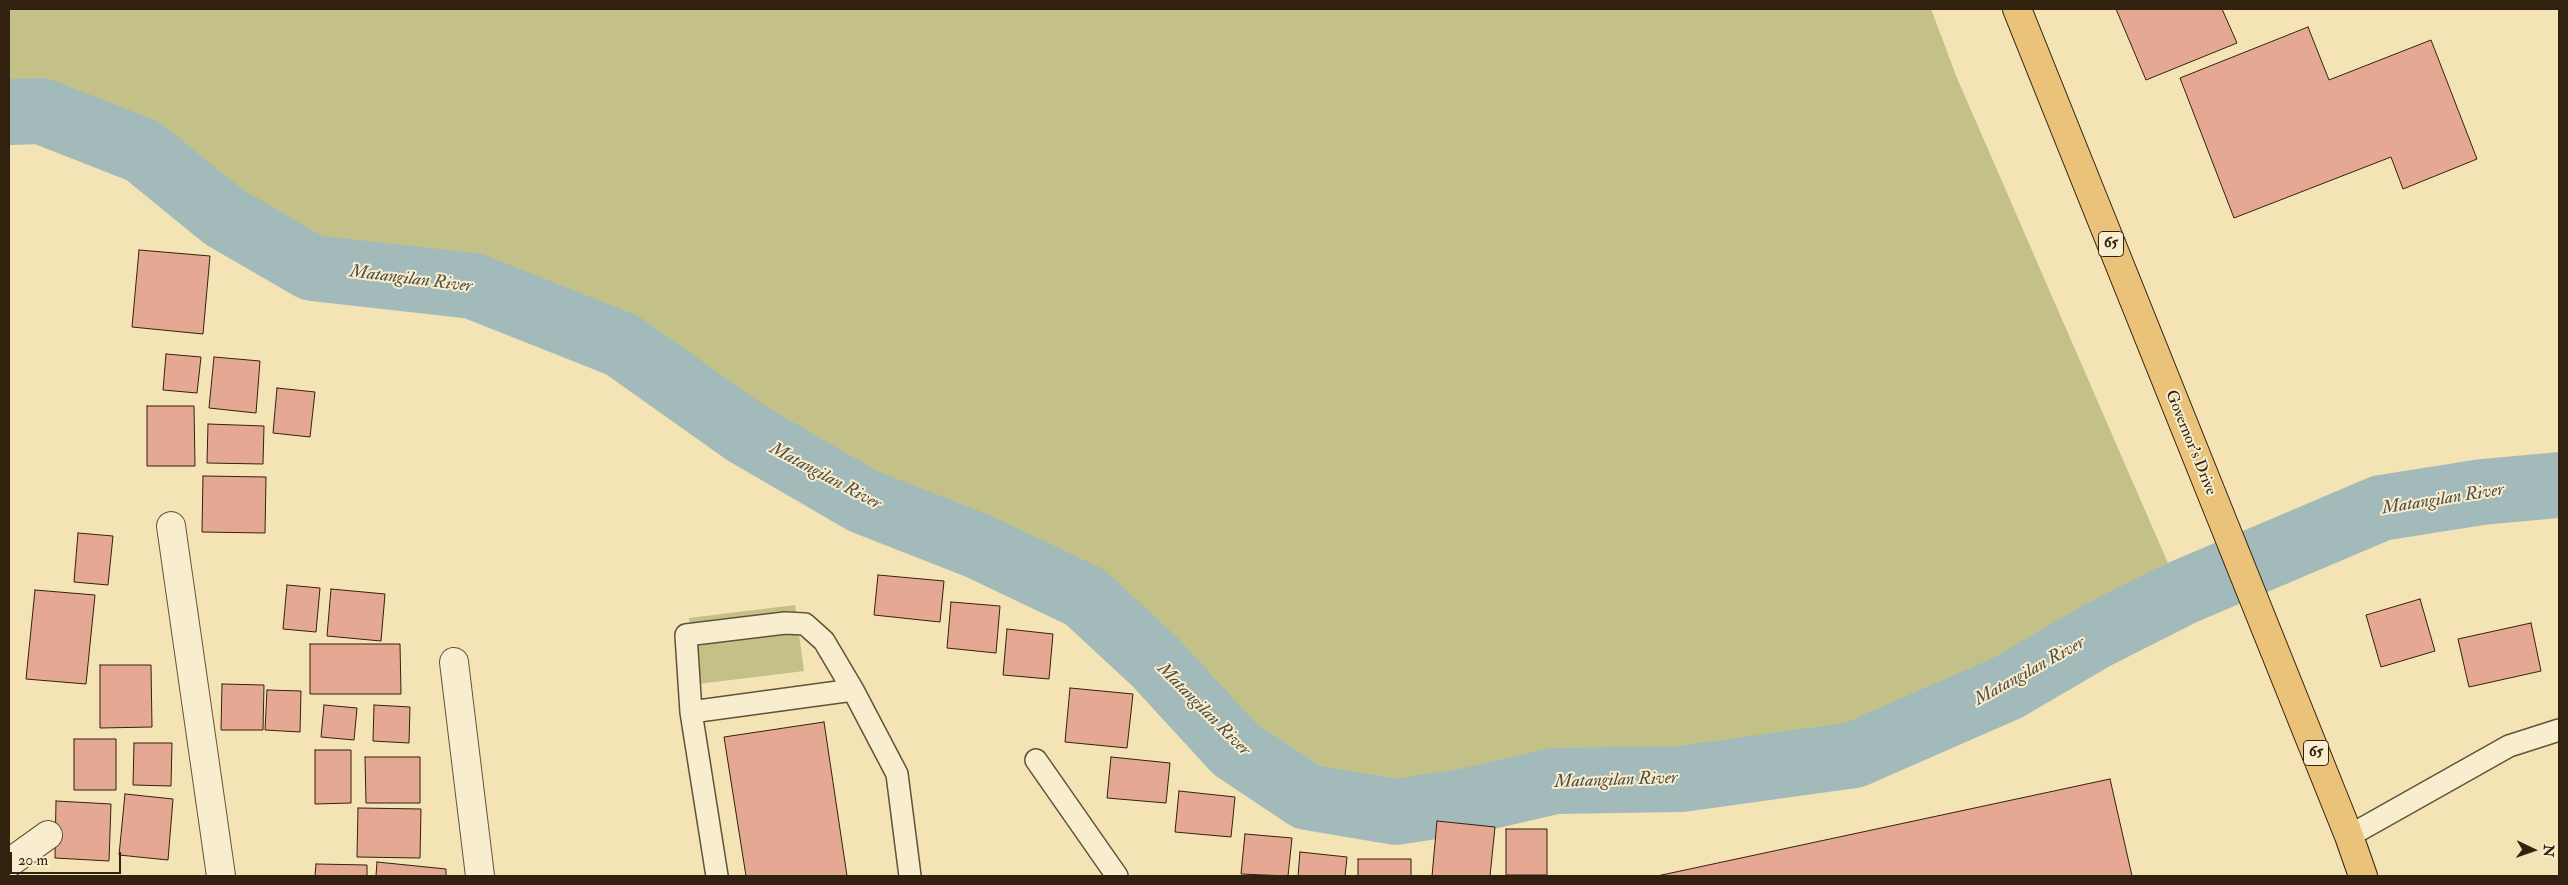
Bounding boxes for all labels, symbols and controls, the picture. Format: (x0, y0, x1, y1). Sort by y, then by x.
road number: 65 (2098, 232, 2124, 256)
water label: Matangilan River (348, 262, 474, 298)
street label: Governor's Drive (2160, 388, 2220, 498)
water label: Matangilan River (765, 439, 885, 515)
water label: Matangilan River (2380, 480, 2506, 520)
water label: Matangilan River (1971, 633, 2089, 711)
water label: Matangilan River (1152, 659, 1254, 761)
road number: 65 (2304, 740, 2328, 766)
water label: Matangilan River (1554, 768, 1678, 794)
north arrow (2508, 825, 2558, 875)
scale bar (12, 842, 124, 874)
text: N (2540, 844, 2557, 858)
text: 20 m (18, 851, 48, 870)

